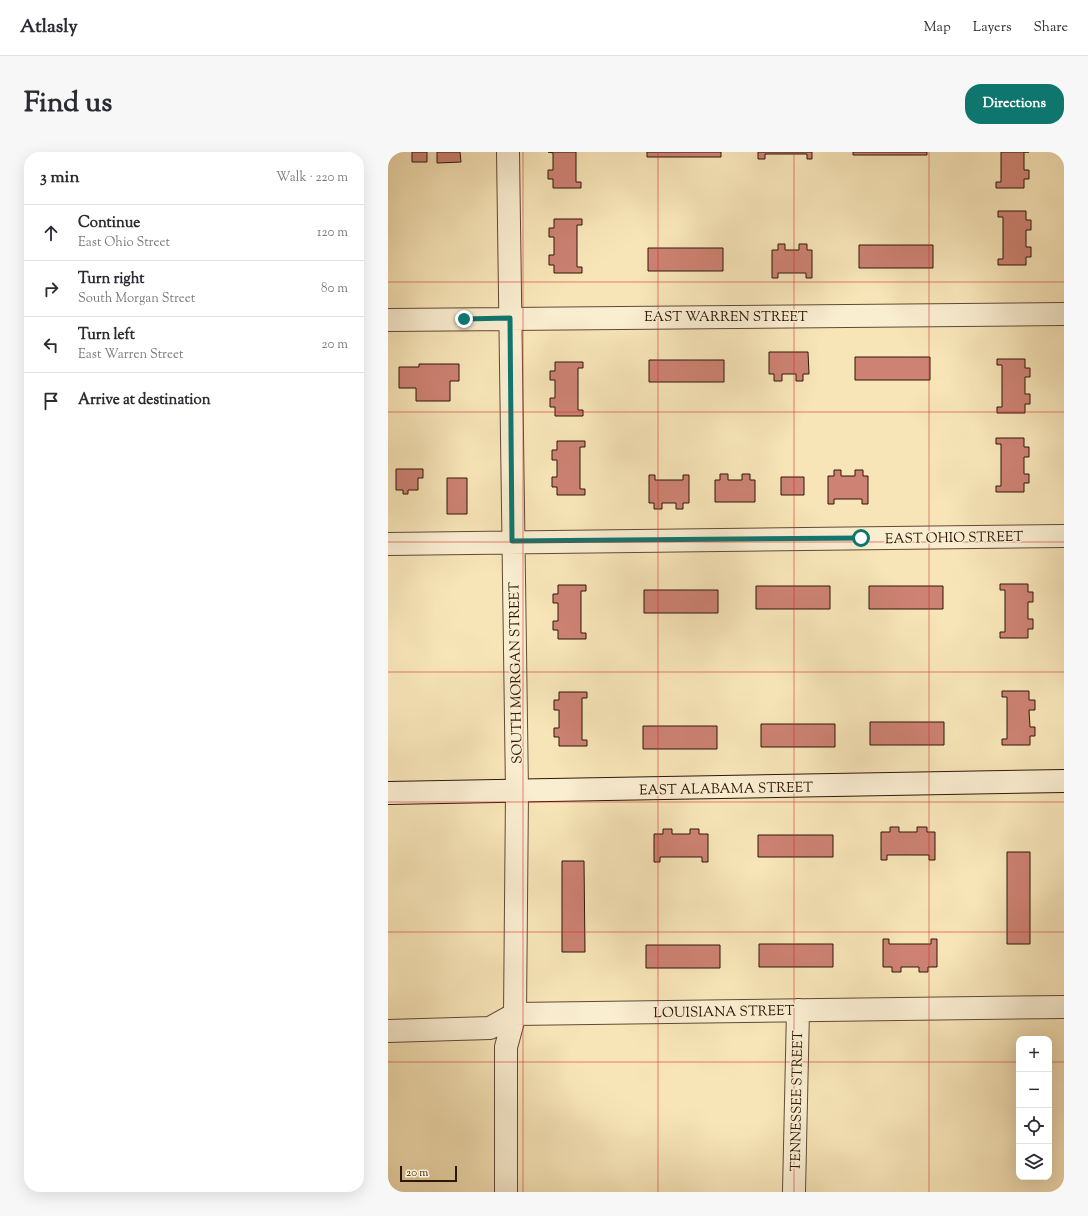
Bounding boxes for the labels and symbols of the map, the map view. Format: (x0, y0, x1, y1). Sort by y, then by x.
street label: EAST WARREN STREET (644, 308, 808, 328)
route end (455, 310, 473, 328)
street label: EAST OHIO STREET (885, 528, 1024, 550)
route start (852, 529, 870, 547)
street label: SOUTH MORGAN STREET (505, 582, 529, 764)
street label: EAST ALABAMA STREET (639, 778, 813, 802)
street label: LOUISIANA STREET (653, 1002, 795, 1024)
street label: TENNESSEE STREET (787, 1030, 809, 1172)
scale bar (400, 1164, 457, 1183)

